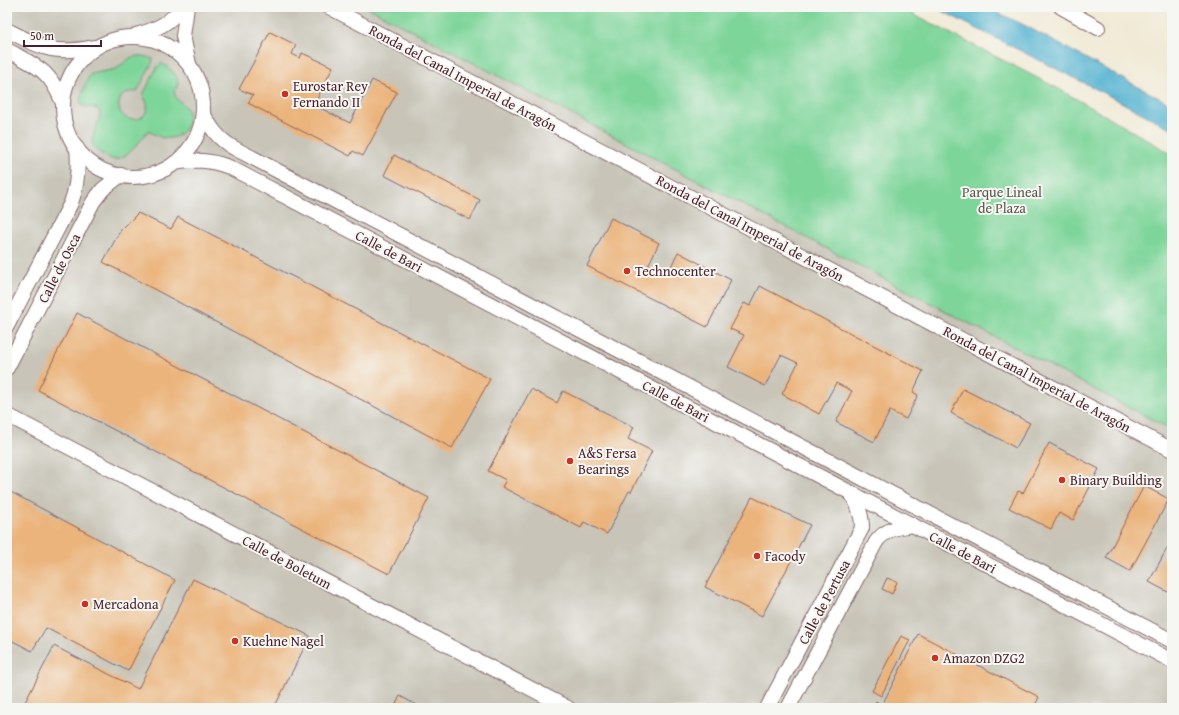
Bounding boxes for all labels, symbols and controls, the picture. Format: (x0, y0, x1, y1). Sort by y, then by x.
street label: Ronda del Canal Imperial de Aragón (366, 20, 561, 136)
scale bar (24, 22, 101, 48)
text: 50 m (30, 27, 54, 44)
place label: Eurostar Rey Fernando II (293, 76, 368, 112)
marker: Eurostar Rey Fernando II (280, 89, 290, 99)
street label: Ronda del Canal Imperial de Aragón (653, 170, 848, 286)
park label: Parque Lineal de Plaza (962, 182, 1042, 218)
street label: Calle de Bari (352, 225, 426, 277)
street label: Calle de Osca (33, 229, 85, 306)
place label: Technocenter (635, 261, 716, 281)
marker: Technocenter (622, 266, 632, 276)
street label: Ronda del Canal Imperial de Aragón (940, 321, 1135, 437)
street label: Calle de Bari (639, 375, 713, 427)
place label: A&S Fersa Bearings (578, 443, 637, 479)
marker: A&S Fersa Bearings (565, 456, 575, 466)
place label: Binary Building (1070, 470, 1162, 490)
marker: Binary Building (1057, 475, 1067, 485)
street label: Calle de Bari (926, 526, 1000, 578)
street label: Calle de Boletum (239, 530, 336, 594)
place label: Facody (765, 546, 806, 566)
marker: Facody (752, 551, 762, 561)
street label: Calle de Pertusa (793, 556, 855, 648)
place label: Mercadona (93, 594, 159, 614)
marker: Mercadona (80, 599, 90, 609)
place label: Kuehne Nagel (243, 631, 324, 651)
marker: Kuehne Nagel (230, 636, 240, 646)
place label: Amazon DZG2 (943, 648, 1025, 668)
marker: Amazon DZG2 (930, 653, 940, 663)

